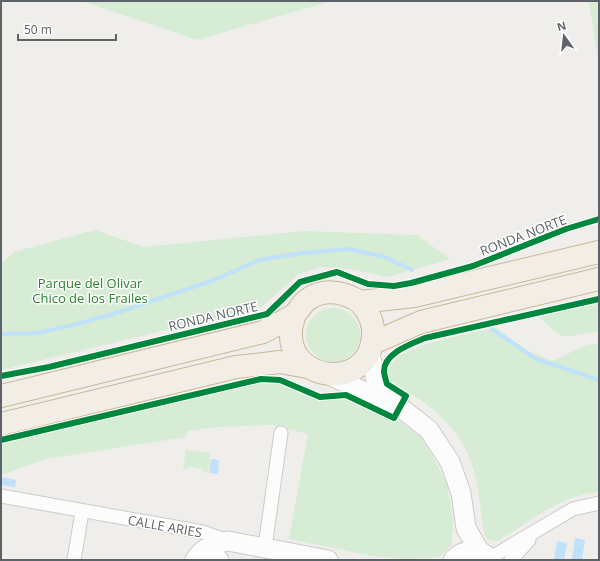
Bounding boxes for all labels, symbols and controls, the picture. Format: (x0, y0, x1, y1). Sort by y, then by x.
scale bar (18, 16, 116, 42)
north arrow (544, 16, 584, 56)
text: N (555, 17, 568, 34)
text: 50 m (24, 21, 52, 38)
street label: RONDA NORTE (477, 210, 569, 260)
park label: Parque del Olivar Chico de los Frailes (32, 274, 148, 307)
street label: RONDA NORTE (167, 297, 259, 335)
street label: CALLE ARIES (127, 511, 203, 541)

